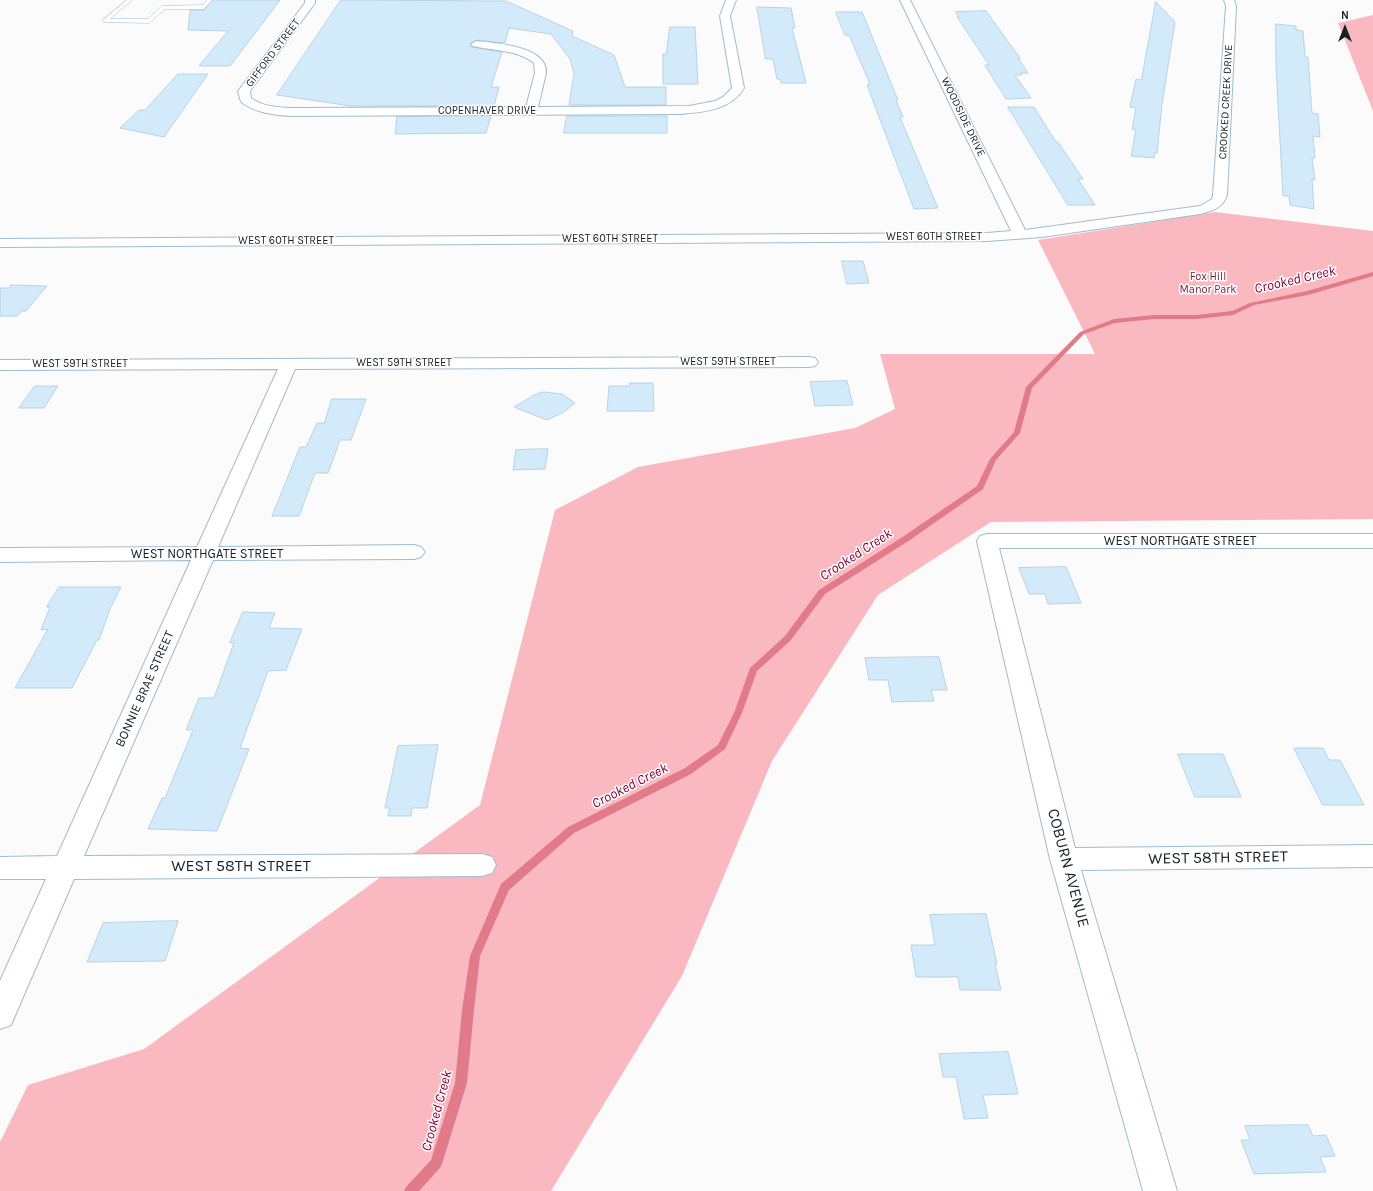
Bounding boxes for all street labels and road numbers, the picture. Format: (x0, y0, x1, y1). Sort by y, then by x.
street label: GIFFORD STREET (243, 16, 303, 90)
street label: CROOKED CREEK DRIVE (1216, 44, 1236, 160)
street label: WOODSIDE DRIVE (938, 75, 988, 159)
street label: COPENHAVER DRIVE (438, 104, 536, 118)
street label: WEST 60TH STREET (886, 230, 982, 244)
street label: WEST 60TH STREET (562, 232, 658, 246)
street label: WEST 60TH STREET (238, 234, 334, 248)
street label: WEST 59TH STREET (680, 355, 776, 369)
street label: WEST 59TH STREET (356, 356, 452, 370)
street label: WEST 59TH STREET (32, 357, 128, 371)
street label: WEST NORTHGATE STREET (1104, 533, 1256, 549)
street label: WEST NORTHGATE STREET (131, 546, 283, 562)
street label: BONNIE BRAE STREET (112, 628, 178, 750)
street label: COBURN AVENUE (1043, 807, 1093, 929)
street label: WEST 58TH STREET (1148, 847, 1288, 869)
street label: WEST 58TH STREET (171, 856, 311, 876)

